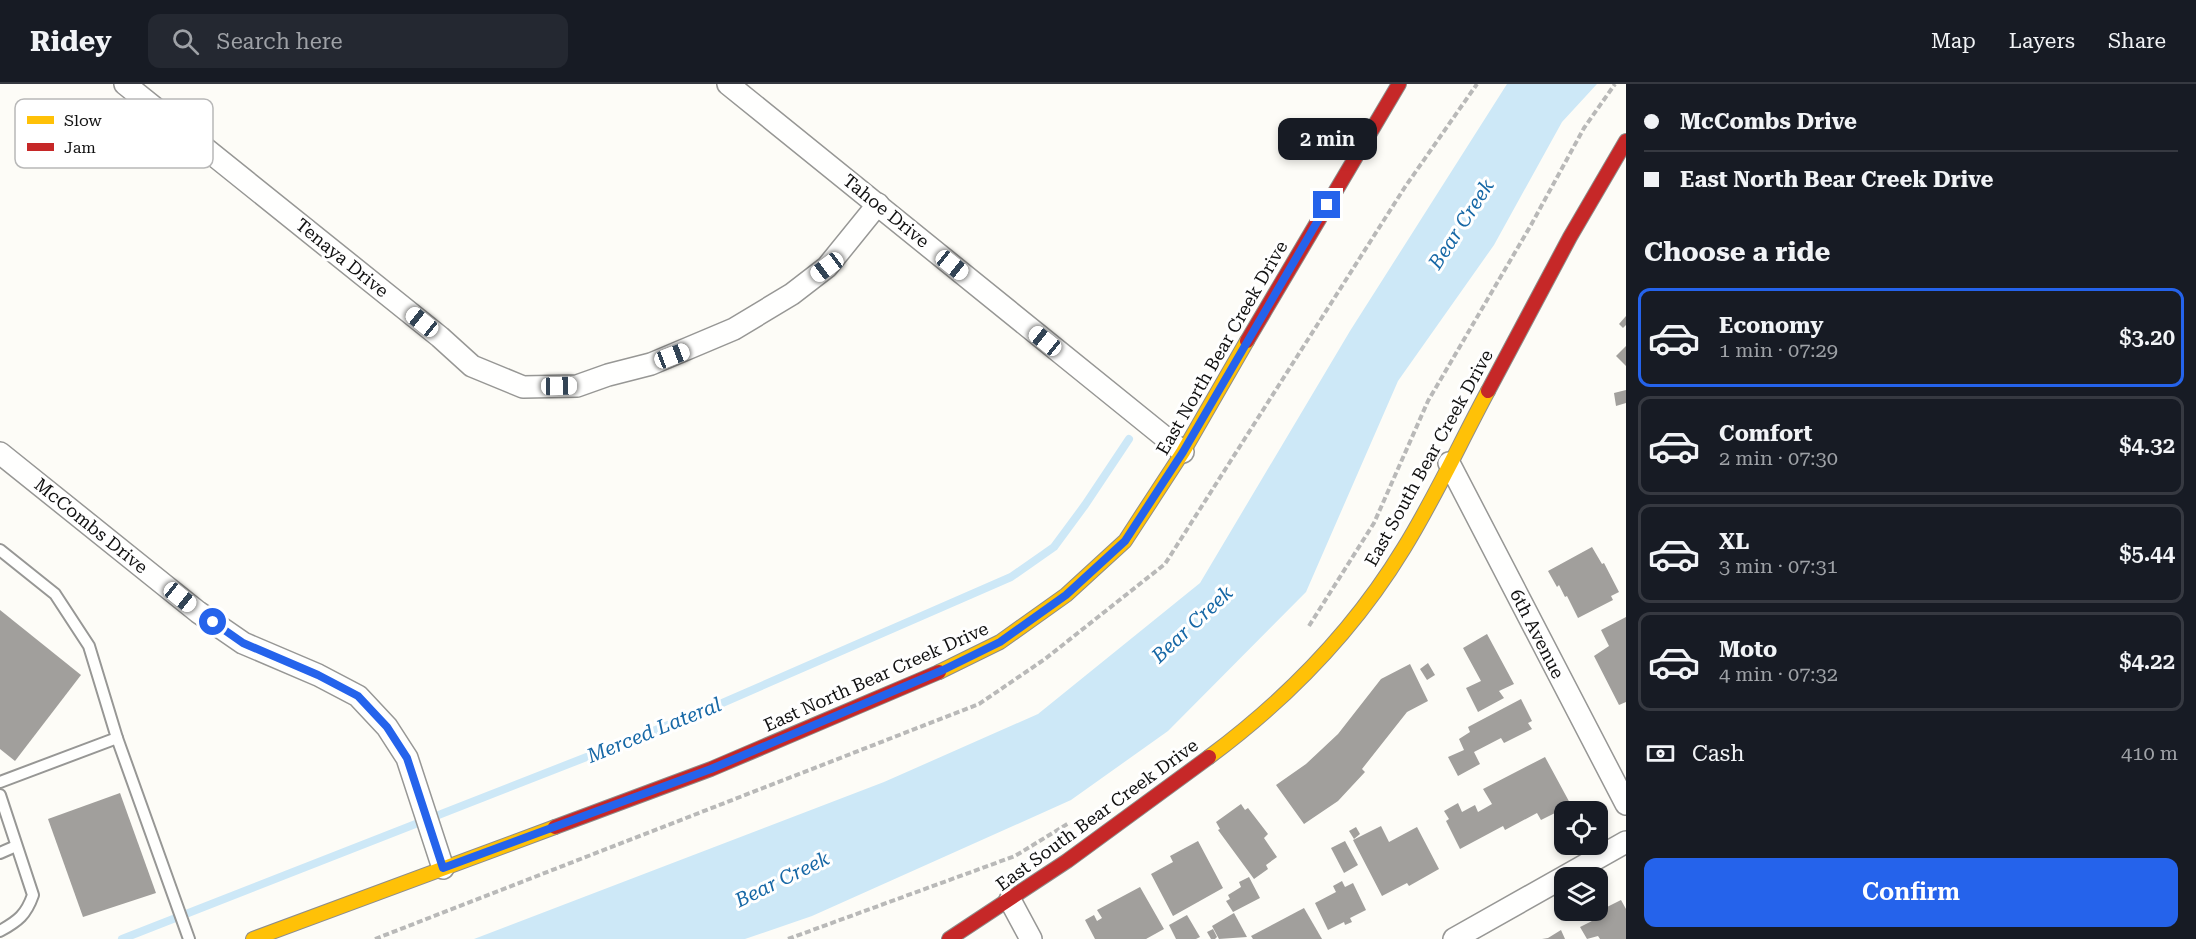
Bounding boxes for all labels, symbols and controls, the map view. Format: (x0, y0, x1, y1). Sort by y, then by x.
search box (148, 14, 568, 68)
text: Ridey (30, 25, 112, 58)
icon: search (169, 25, 202, 58)
text: Search here (217, 29, 343, 54)
text: Map (1931, 29, 1976, 53)
text: Layers (2009, 29, 2075, 53)
text: Share (2108, 29, 2166, 53)
legend (15, 99, 213, 168)
text: McCombs Drive (1680, 109, 1857, 134)
text: Slow (64, 111, 102, 130)
callout: 2 min (1278, 118, 1376, 160)
text: 2 min (1300, 127, 1355, 151)
text: Jam (64, 138, 96, 157)
text: East North Bear Creek Drive (1680, 167, 1994, 192)
street label: Tahoe Drive (839, 169, 934, 252)
water label: Bear Creek (1423, 174, 1499, 274)
route end (1313, 191, 1340, 218)
street label: Tenaya Drive (292, 214, 393, 301)
text: Choose a ride (1644, 236, 1830, 268)
street label: East North Bear Creek Drive (1152, 237, 1292, 458)
car (932, 247, 972, 283)
car (807, 249, 847, 285)
car (402, 304, 442, 340)
icon: car (1647, 311, 1701, 365)
text: Economy (1719, 313, 1823, 338)
car (1025, 323, 1065, 359)
text: $3.20 (2119, 325, 2175, 350)
text: 1 min · 07:29 (1719, 338, 1838, 362)
car (652, 341, 692, 371)
street label: East South Bear Creek Drive (1360, 346, 1497, 570)
car (541, 377, 577, 395)
icon: car (1647, 419, 1701, 473)
text: Comfort (1719, 421, 1812, 446)
text: $4.32 (2119, 433, 2175, 458)
text: 2 min · 07:30 (1719, 446, 1838, 470)
street label: McCombs Drive (31, 474, 152, 578)
icon: car (1647, 527, 1701, 581)
text: XL (1719, 529, 1749, 554)
text: $5.44 (2119, 541, 2175, 566)
text: 3 min · 07:31 (1719, 554, 1838, 578)
car (160, 579, 200, 615)
water label: Bear Creek (1146, 580, 1238, 668)
street label: 6th Avenue (1506, 586, 1569, 682)
route start (199, 608, 226, 635)
street label: East North Bear Creek Drive (760, 617, 991, 736)
icon: car (1647, 635, 1701, 689)
text: Moto (1719, 637, 1777, 662)
text: $4.22 (2119, 649, 2175, 674)
text: 4 min · 07:32 (1719, 662, 1838, 686)
water label: Merced Lateral (582, 692, 725, 768)
street label: East South Bear Creek Drive (992, 734, 1202, 895)
icon: cash (1644, 737, 1677, 770)
text: Cash (1692, 741, 1744, 766)
text: 410 m (2121, 741, 2178, 765)
map controls (1554, 801, 1608, 921)
button: locate (1554, 801, 1608, 855)
water label: Bear Creek (730, 846, 833, 913)
button: Confirm (1644, 858, 2178, 927)
button: layers (1554, 867, 1608, 921)

